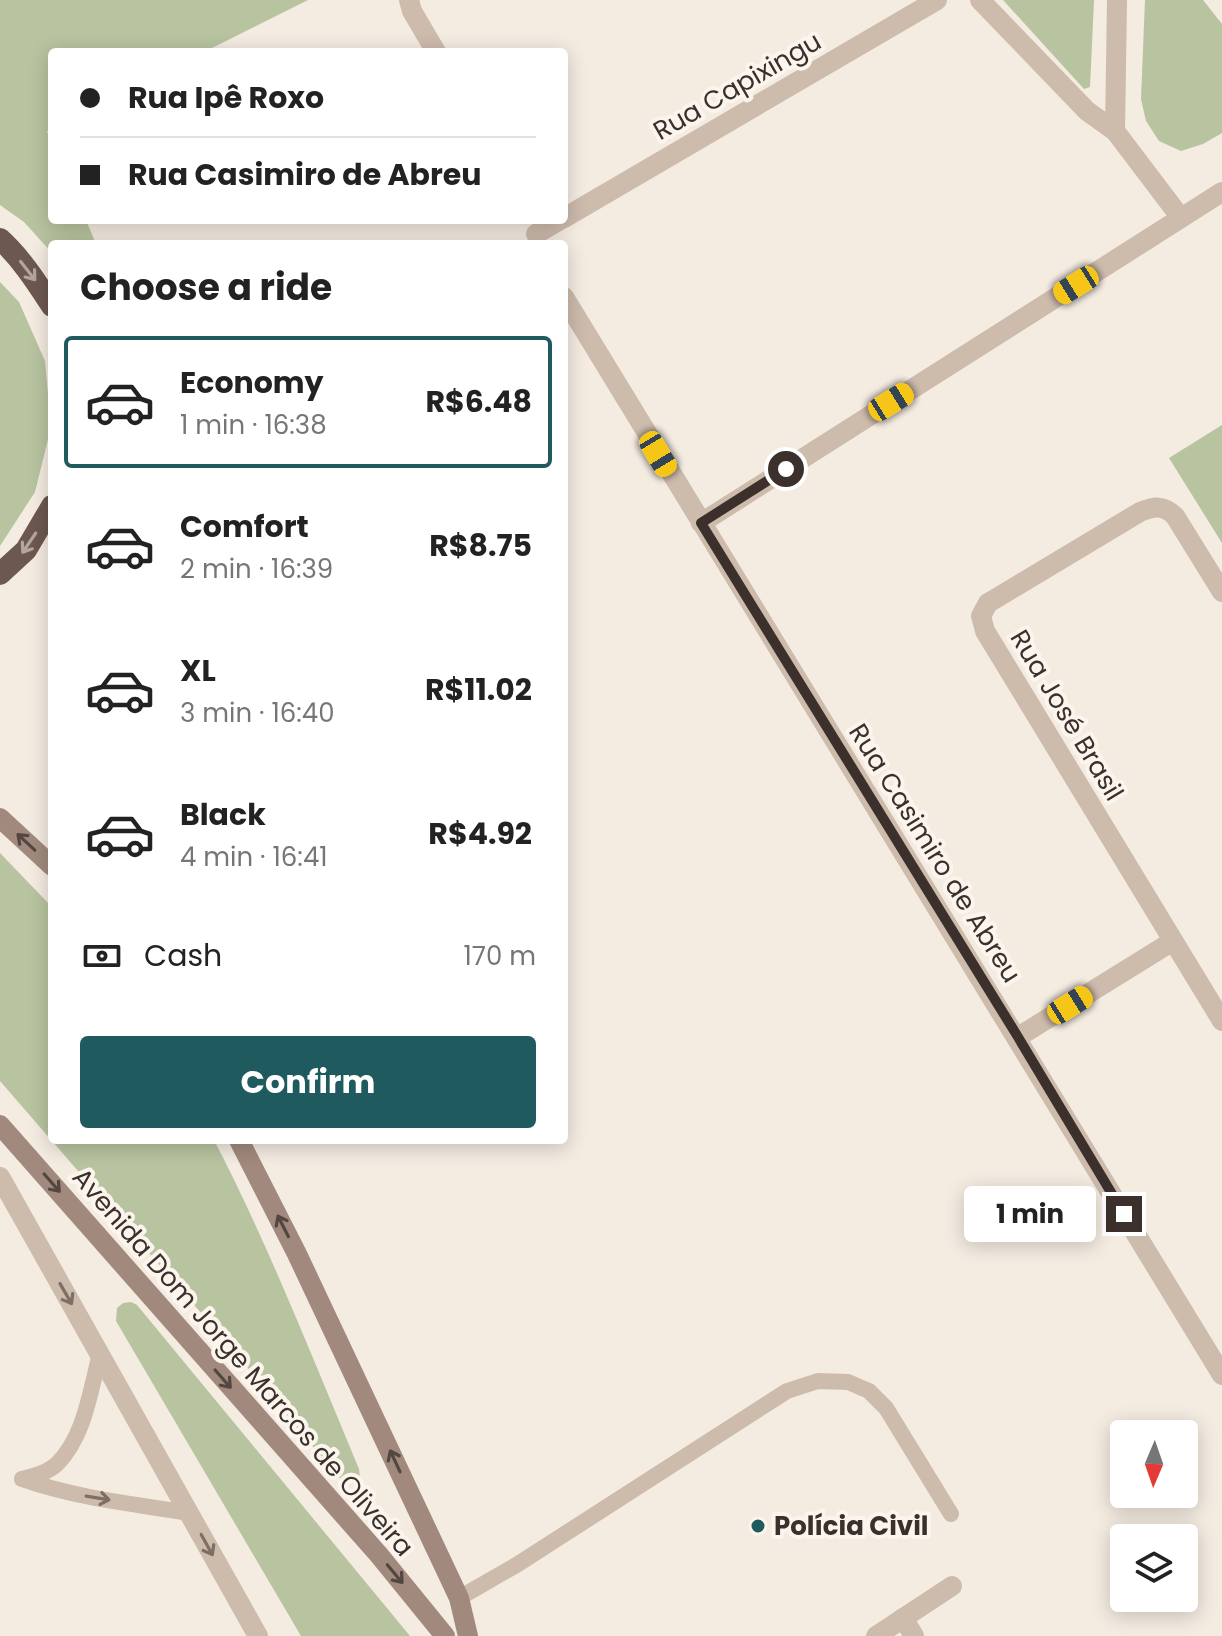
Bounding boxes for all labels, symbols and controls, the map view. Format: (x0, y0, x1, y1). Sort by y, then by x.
street label: Rua Capixingu (646, 23, 828, 149)
text: Rua Ipê Roxo (128, 76, 324, 119)
text: Rua Casimiro de Abreu (128, 153, 482, 196)
one-way arrow (19, 260, 36, 282)
text: Choose a ride (80, 262, 332, 313)
car (1049, 262, 1103, 308)
text: Economy (180, 361, 324, 404)
icon: car (84, 366, 156, 438)
car (864, 379, 918, 425)
text: R$6.48 (425, 380, 532, 423)
text: 1 min · 16:38 (180, 407, 327, 443)
car (635, 427, 681, 481)
route start (768, 451, 804, 487)
text: Comfort (180, 505, 309, 548)
icon: car (84, 510, 156, 582)
text: R$8.75 (429, 524, 532, 567)
one-way arrow (21, 531, 38, 553)
text: 2 min · 16:39 (180, 551, 333, 587)
street label: Rua José Brasil (1002, 623, 1132, 807)
text: XL (180, 649, 216, 692)
icon: car (84, 654, 156, 726)
text: R$11.02 (425, 668, 532, 711)
text: 3 min · 16:40 (180, 695, 335, 731)
street label: Rua Casimiro de Abreu (840, 717, 1030, 989)
text: Black (180, 793, 266, 836)
icon: car (84, 798, 156, 870)
text: R$4.92 (428, 812, 532, 855)
one-way arrow (16, 832, 36, 851)
text: 4 min · 16:41 (180, 839, 328, 875)
icon: cash (80, 934, 124, 978)
text: Cash (144, 934, 222, 977)
text: 170 m (463, 938, 536, 974)
car (1043, 982, 1097, 1028)
button: Confirm (80, 1036, 536, 1128)
street label: Avenida Dom Jorge Marcos de Oliveira (64, 1160, 422, 1564)
one-way arrow (42, 1173, 60, 1193)
callout: 1 min (964, 1186, 1096, 1242)
text: 1 min (996, 1196, 1064, 1232)
route end (1106, 1196, 1142, 1232)
one-way arrow (275, 1215, 290, 1239)
one-way arrow (58, 1282, 74, 1305)
one-way arrow (214, 1368, 232, 1388)
north arrow (1110, 1420, 1198, 1508)
map controls (1110, 1420, 1198, 1612)
one-way arrow (387, 1450, 402, 1474)
one-way arrow (85, 1492, 110, 1507)
place label: Polícia Civil (774, 1508, 928, 1544)
marker: Polícia Civil (749, 1517, 767, 1535)
button: layers (1110, 1524, 1198, 1612)
one-way arrow (199, 1533, 215, 1556)
one-way arrow (386, 1563, 404, 1584)

